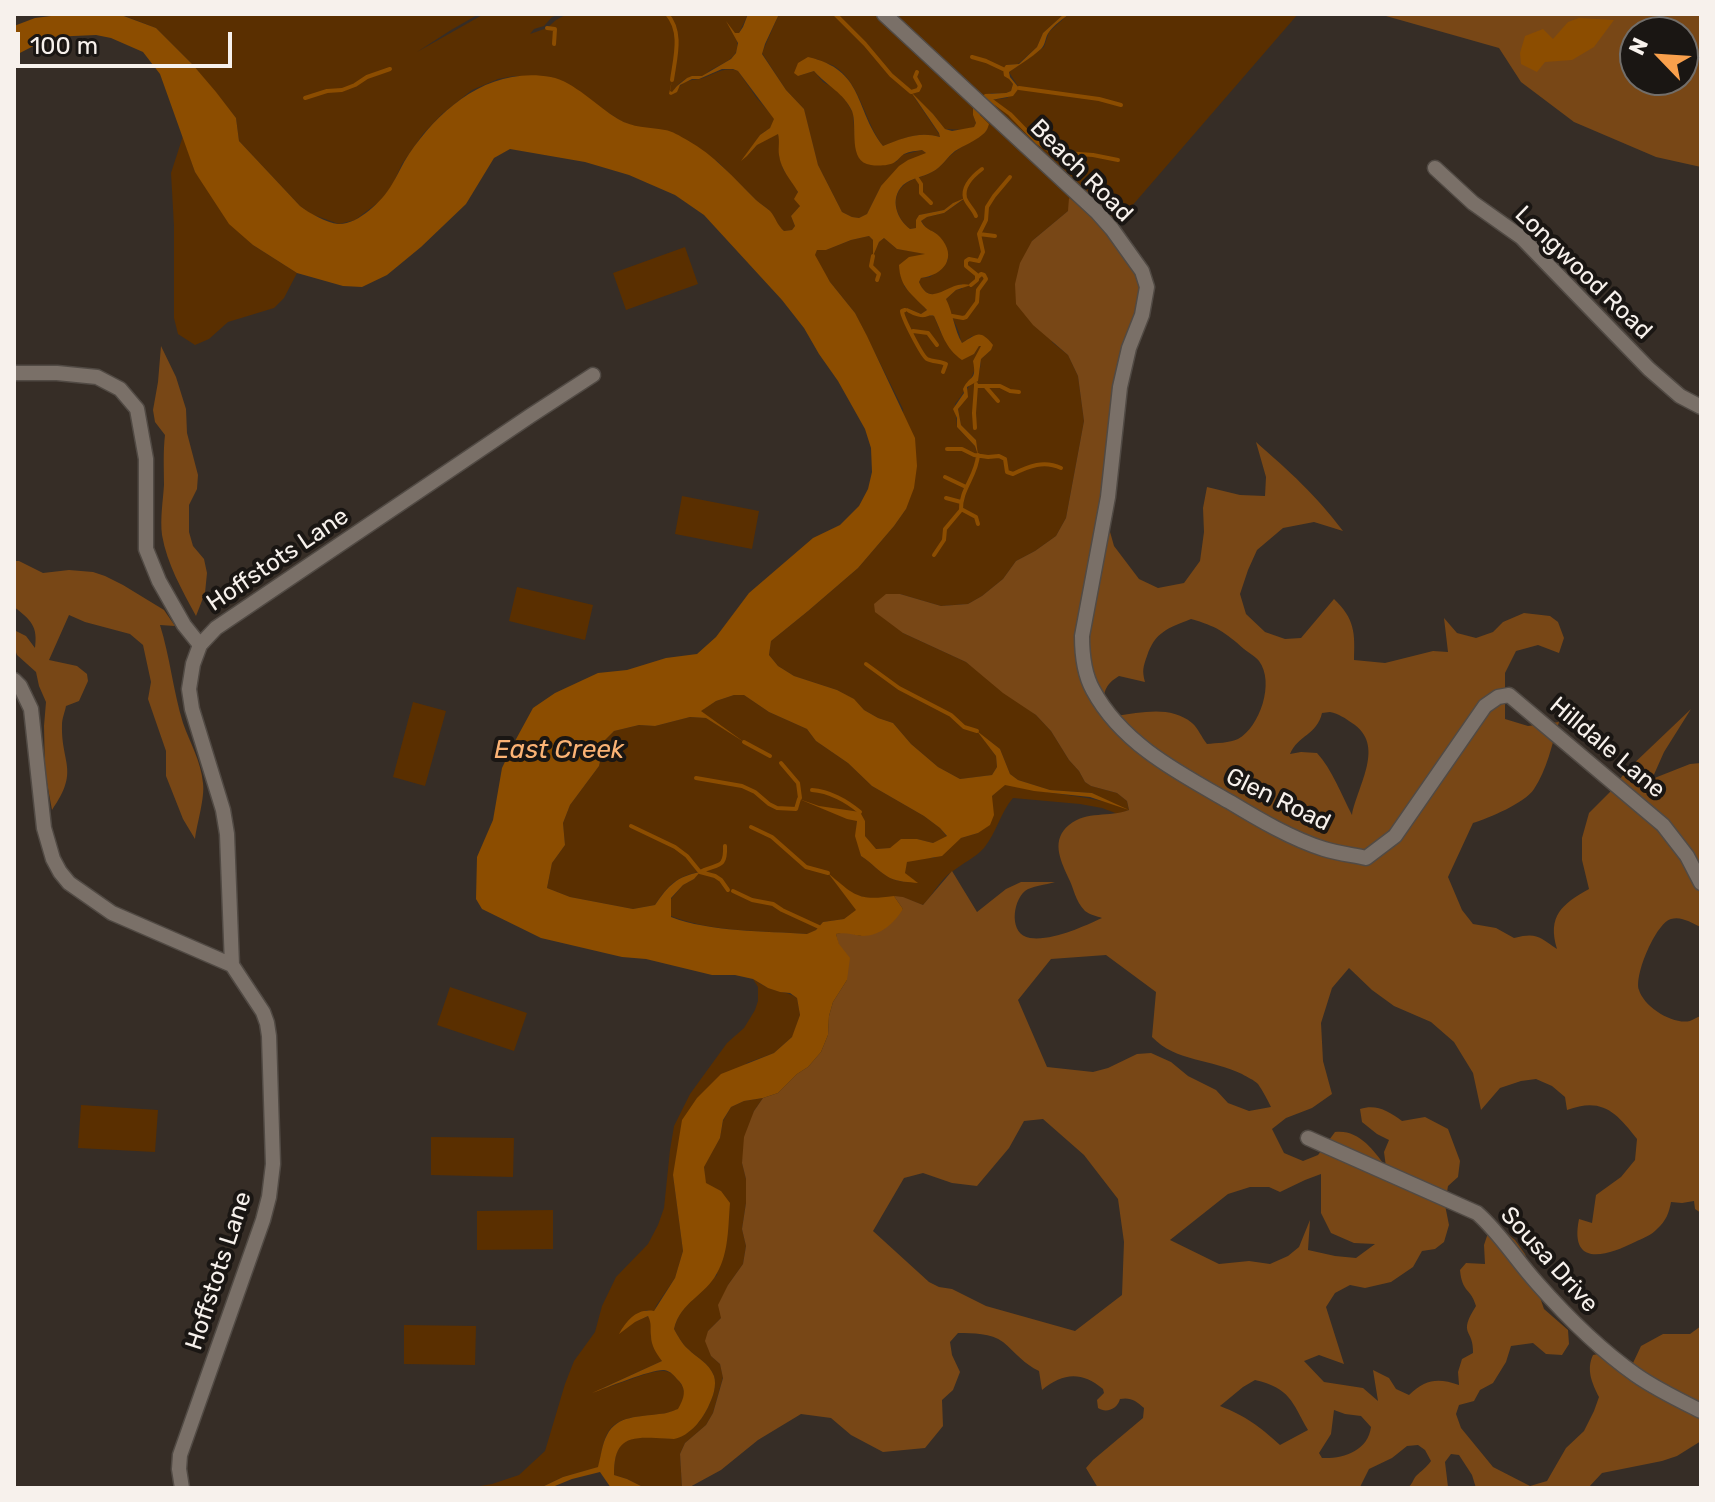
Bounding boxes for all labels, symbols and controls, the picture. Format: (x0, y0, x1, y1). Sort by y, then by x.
scale bar (20, 16, 236, 66)
north arrow (1619, 16, 1699, 96)
text: 100 m (30, 32, 98, 60)
text: N (1623, 34, 1654, 59)
street label: Beach Road (1024, 114, 1138, 228)
street label: Longwood Road (1508, 200, 1658, 346)
street label: Hoffstots Lane (202, 502, 354, 618)
street label: Hilldale Lane (1543, 691, 1671, 805)
water label: East Creek (494, 734, 624, 766)
street label: Glen Road (1221, 762, 1335, 838)
street label: Hoffstots Lane (180, 1188, 258, 1354)
street label: Sousa Drive (1494, 1201, 1604, 1319)

